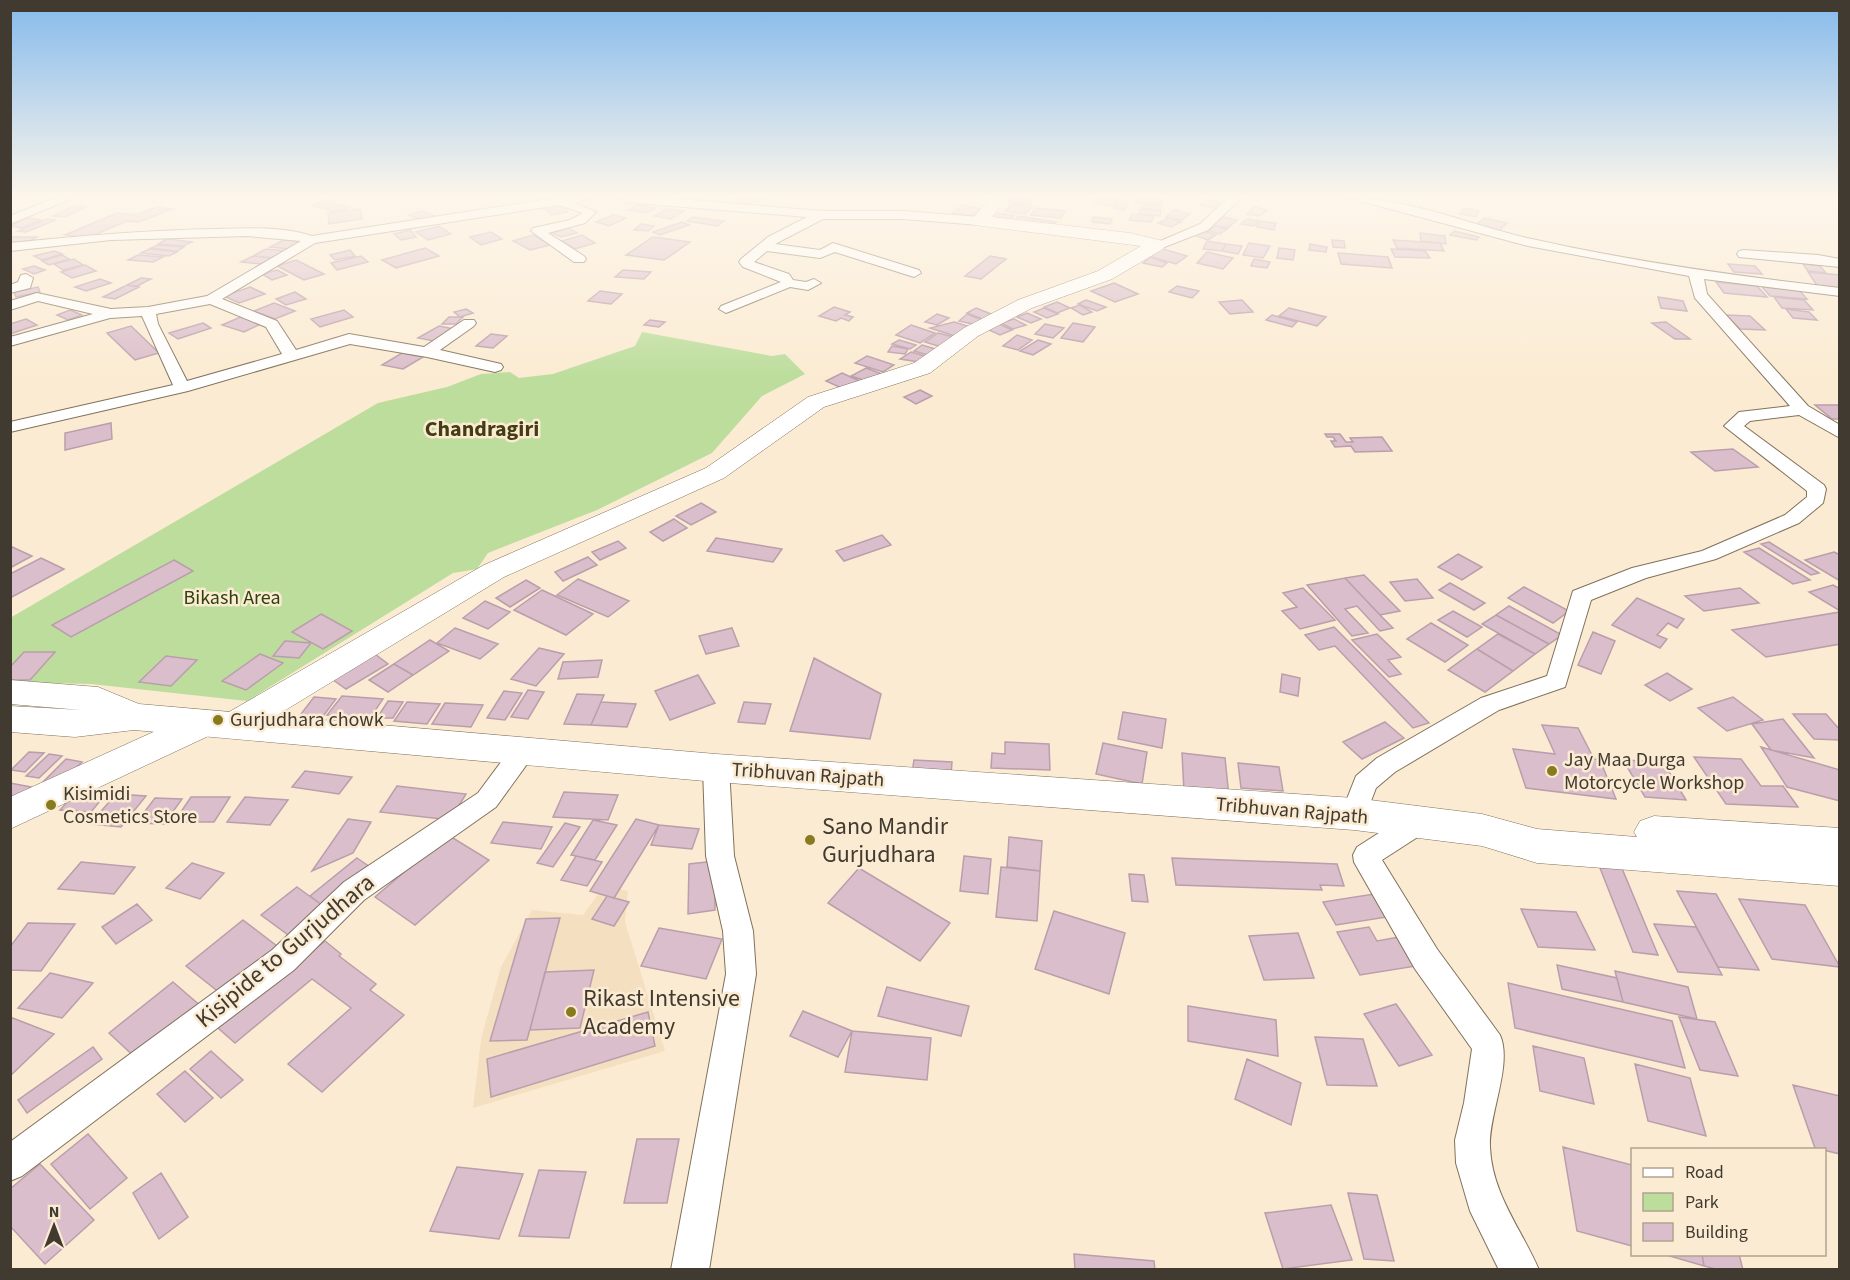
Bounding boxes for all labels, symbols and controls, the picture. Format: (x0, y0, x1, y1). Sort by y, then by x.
district label: Chandragiri (425, 413, 539, 445)
park label: Bikash Area (183, 584, 281, 612)
place label: Gurjudhara chowk (230, 706, 384, 734)
marker: Gurjudhara chowk (211, 713, 225, 727)
place label: Jay Maa Durga Motorcycle Workshop (1564, 746, 1744, 797)
street label: Tribhuvan Rajpath (731, 756, 885, 794)
marker: Jay Maa Durga Motorcycle Workshop (1545, 764, 1559, 778)
place label: Kisimidi Cosmetics Store (63, 780, 197, 831)
street label: Tribhuvan Rajpath (1215, 790, 1369, 832)
marker: Kisimidi Cosmetics Store (44, 798, 58, 812)
place label: Sano Mandir Gurjudhara (822, 809, 949, 872)
marker: Sano Mandir Gurjudhara (803, 833, 817, 847)
street label: Kisipide to Gurjudhara (188, 866, 382, 1036)
place label: Rikast Intensive Academy (583, 981, 740, 1044)
marker: Rikast Intensive Academy (564, 1005, 578, 1019)
legend (1631, 1148, 1826, 1256)
text: Road (1685, 1160, 1724, 1185)
text: Park (1685, 1190, 1719, 1215)
north arrow (24, 1196, 84, 1256)
text: N (49, 1201, 59, 1223)
text: Building (1685, 1220, 1748, 1245)

